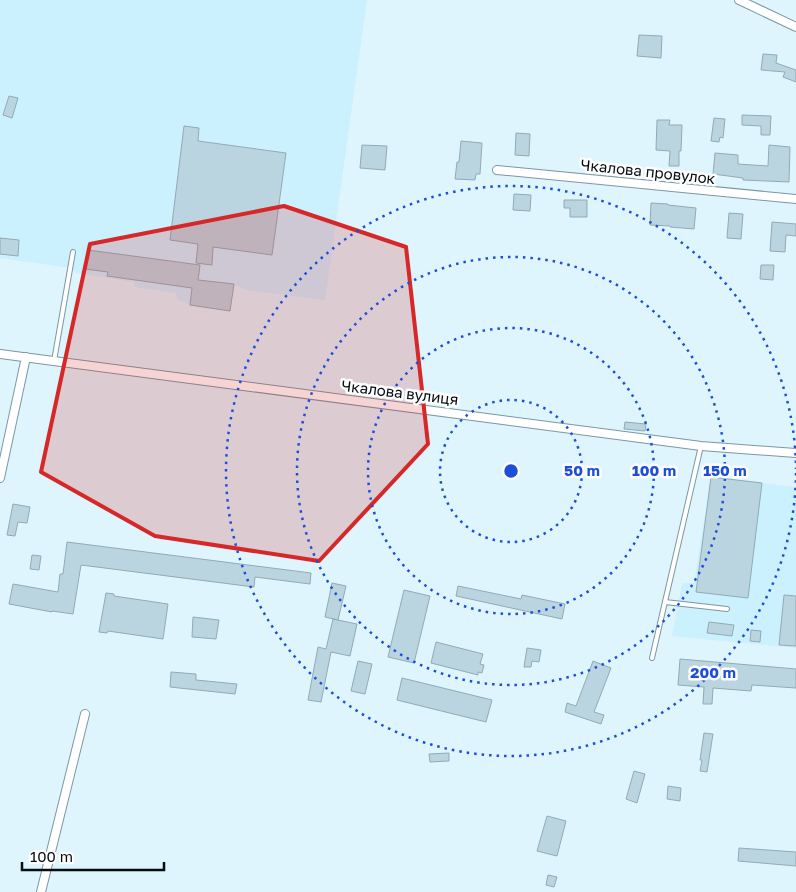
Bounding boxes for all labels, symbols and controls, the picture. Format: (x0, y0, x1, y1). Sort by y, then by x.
street label: Чкалова провулок (580, 155, 717, 187)
street label: Чкалова вулиця (340, 376, 460, 408)
text: 50 m (564, 461, 600, 479)
text: 100 m (632, 461, 676, 479)
text: 150 m (703, 461, 747, 479)
centre of rings (502, 462, 520, 480)
text: 200 m (690, 663, 736, 681)
scale bar (22, 840, 165, 872)
text: 100 m (30, 847, 73, 865)

